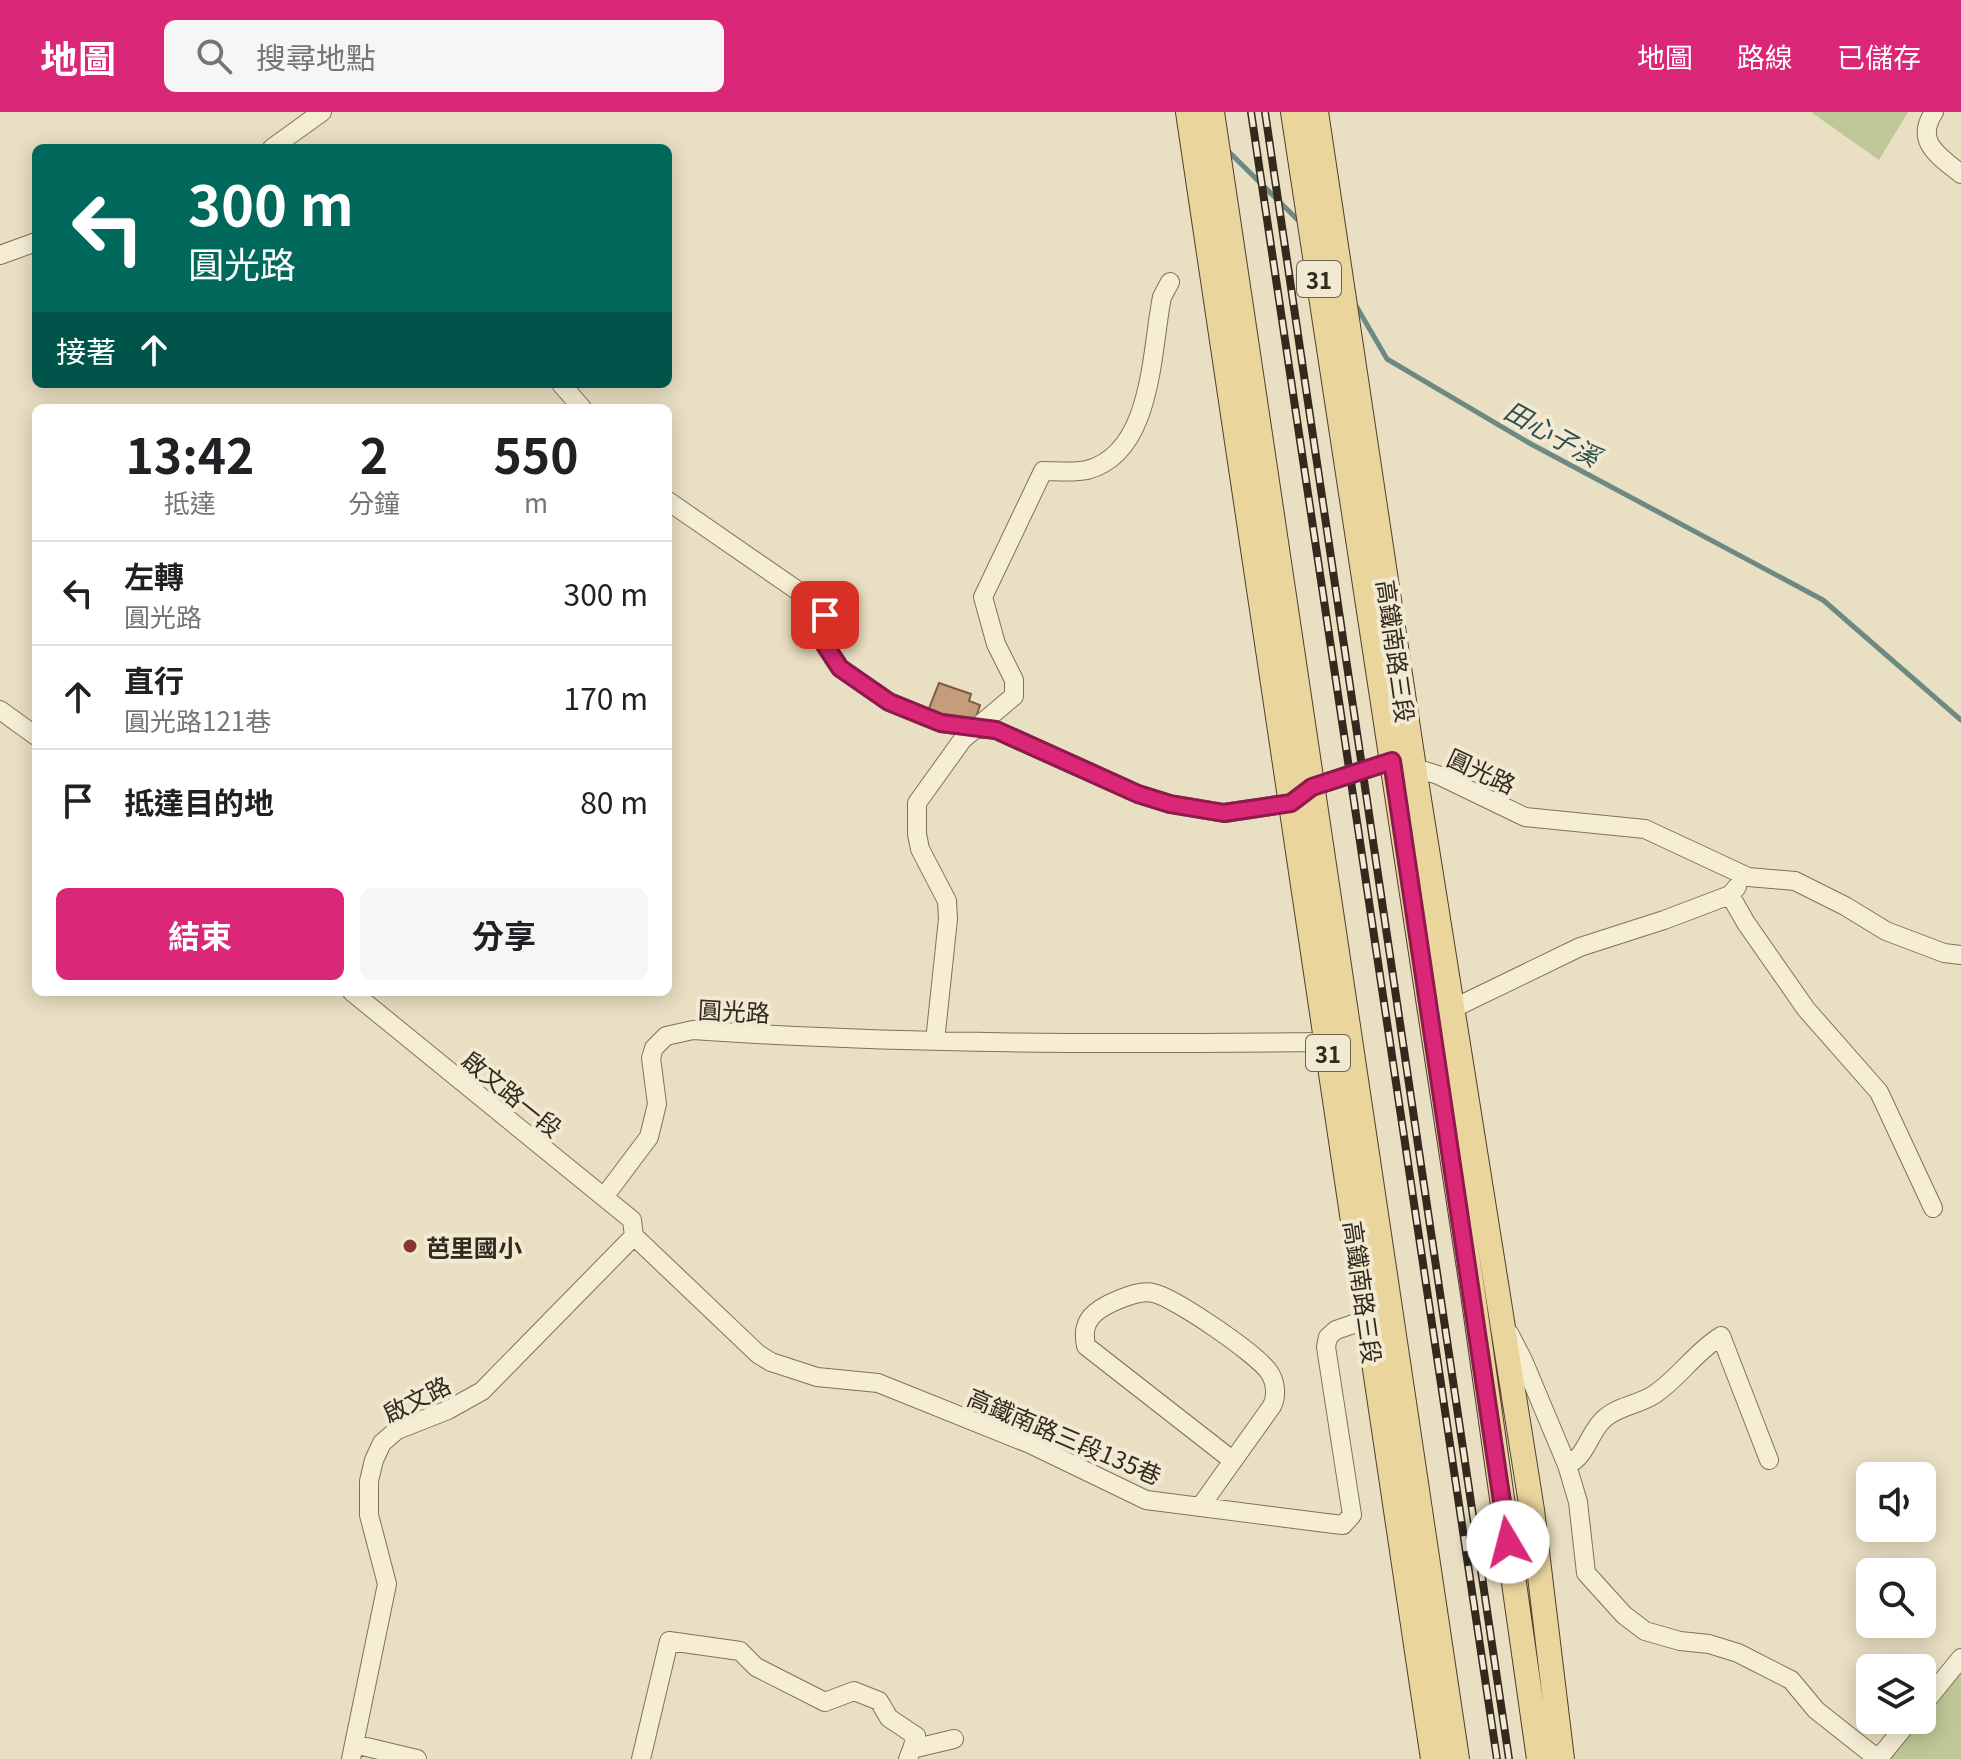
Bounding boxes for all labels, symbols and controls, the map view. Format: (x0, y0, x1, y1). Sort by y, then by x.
search box (164, 20, 724, 92)
text: 地圖 (40, 29, 116, 84)
icon: search (192, 34, 236, 78)
text: 搜尋地點 (256, 34, 376, 78)
text: 地圖 (1637, 36, 1693, 76)
text: 路線 (1737, 36, 1793, 76)
text: 已儲存 (1837, 36, 1921, 76)
text: 300 m (188, 161, 354, 242)
icon: left (56, 176, 160, 280)
text: 圓光路 (188, 236, 296, 288)
road number: 31 (1297, 261, 1341, 297)
text: 接著 (56, 328, 116, 372)
icon: ahead (132, 328, 176, 372)
water label: 田心子溪 (1499, 391, 1611, 475)
text: 13:42 (126, 418, 254, 488)
text: 2 (360, 418, 388, 488)
text: 550 (494, 418, 578, 488)
text: 抵達 (164, 483, 216, 520)
text: 分鐘 (348, 483, 400, 520)
text: m (524, 483, 548, 520)
text: 左轉 (124, 553, 184, 597)
icon: left (56, 571, 100, 615)
text: 300 m (564, 571, 648, 615)
street label: 高鐵南路三段 (1370, 577, 1424, 725)
pin (791, 581, 859, 649)
icon: arrive (803, 593, 847, 637)
text: 圓光路 (124, 597, 202, 634)
text: 直行 (124, 657, 184, 701)
icon: ahead (56, 675, 100, 719)
text: 170 m (564, 675, 648, 719)
text: 圓光路121巷 (124, 701, 271, 738)
street label: 圓光路 (1442, 739, 1522, 801)
icon: arrive (56, 779, 100, 823)
text: 抵達目的地 (124, 779, 274, 823)
text: 80 m (580, 779, 648, 823)
button: 結束 (56, 888, 344, 980)
button: 分享 (360, 888, 648, 980)
street label: 圓光路 (697, 991, 771, 1029)
road number: 31 (1306, 1035, 1350, 1071)
street label: 啟文路一段 (455, 1042, 571, 1144)
street label: 高鐵南路三段 (1337, 1218, 1391, 1366)
place label: 芭里國小 (426, 1229, 522, 1264)
marker: 芭里國小 (401, 1237, 419, 1255)
street label: 啟文路 (376, 1366, 456, 1430)
street label: 高鐵南路三段135巷 (962, 1378, 1168, 1492)
map controls (1856, 1462, 1936, 1734)
button: sound (1856, 1462, 1936, 1542)
position arrow (1466, 1500, 1550, 1584)
button: search (1856, 1558, 1936, 1638)
button: layers (1856, 1654, 1936, 1734)

